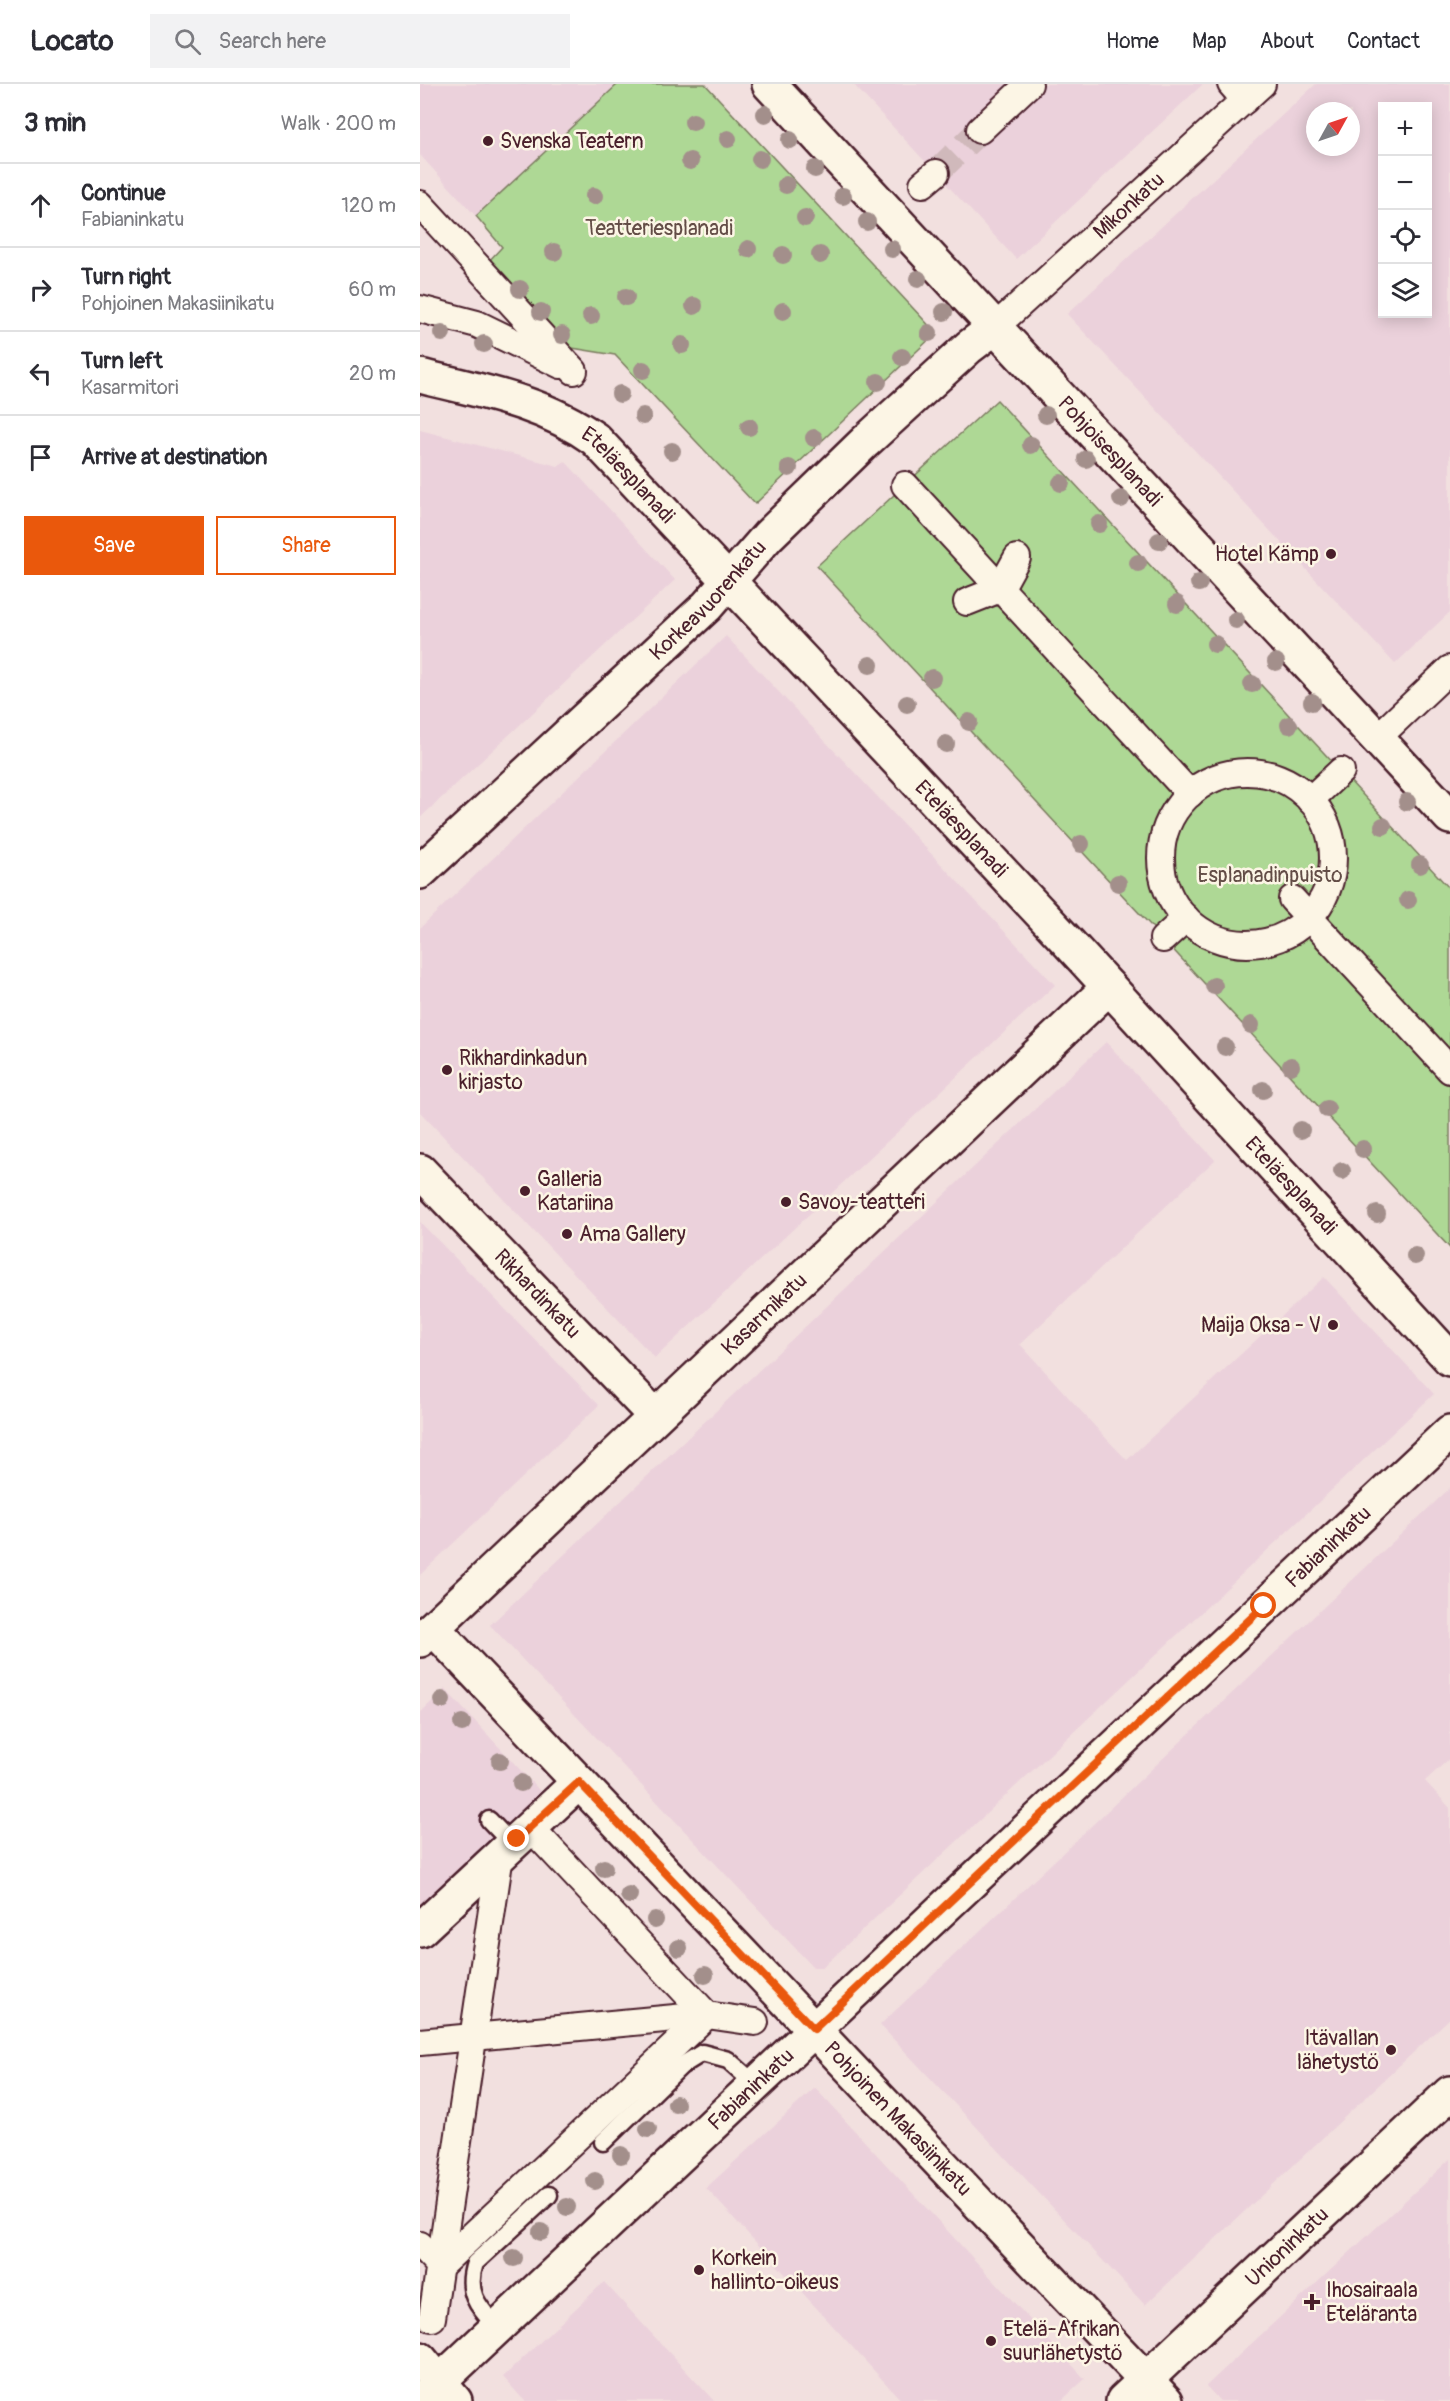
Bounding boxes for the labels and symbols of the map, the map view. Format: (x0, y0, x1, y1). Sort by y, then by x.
north arrow (1306, 102, 1360, 156)
place label: Svenska Teatern (500, 128, 644, 155)
marker: Svenska Teatern (481, 134, 495, 148)
street label: Mikonkatu (1087, 166, 1170, 245)
park label: Teatteriesplanadi (585, 215, 733, 242)
street label: Pohjoisesplanadi (1052, 390, 1168, 512)
street label: Eteläesplanadi (576, 420, 681, 529)
street label: Korkeavuorenkatu (643, 534, 772, 666)
place label: Hotel Kämp (1215, 541, 1319, 568)
marker: Hotel Kämp (1324, 547, 1338, 561)
street label: Eteläesplanadi (909, 774, 1014, 883)
park label: Esplanadinpuisto (1197, 862, 1343, 889)
place label: Rikhardinkadun kirjasto (459, 1045, 587, 1096)
marker: Rikhardinkadun kirjasto (440, 1063, 454, 1077)
street label: Eteläesplanadi (1239, 1131, 1343, 1241)
place label: Galleria Katariina (537, 1166, 613, 1217)
marker: Galleria Katariina (518, 1184, 532, 1198)
place label: Savoy-teatteri (798, 1189, 925, 1216)
marker: Savoy-teatteri (779, 1195, 793, 1209)
place label: Ama Gallery (579, 1221, 686, 1248)
marker: Ama Gallery (560, 1227, 574, 1241)
street label: Rikhardinkatu (488, 1243, 587, 1344)
street label: Kasarmikatu (715, 1267, 813, 1361)
place label: Maija Oksa - V (1201, 1312, 1321, 1339)
marker: Maija Oksa - V (1326, 1318, 1340, 1332)
street label: Fabianinkatu (1279, 1500, 1377, 1594)
route start (1250, 1592, 1276, 1618)
route end (503, 1825, 529, 1851)
place label: Itävallan lähetystö (1297, 2025, 1379, 2076)
street label: Pohjoinen Makasiinikatu (818, 2035, 978, 2202)
street label: Fabianinkatu (702, 2042, 800, 2136)
marker: Itävallan lähetystö (1384, 2043, 1398, 2057)
street label: Unioninkatu (1239, 2201, 1334, 2293)
place label: Korkein hallinto-oikeus (711, 2245, 839, 2296)
marker: Korkein hallinto-oikeus (692, 2263, 706, 2277)
place label: Ihosairaala Eteläranta (1326, 2277, 1418, 2328)
marker: Ihosairaala Eteläranta (1303, 2293, 1321, 2311)
place label: Etelä-Afrikan suurlähetystö (1003, 2316, 1123, 2367)
marker: Etelä-Afrikan suurlähetystö (984, 2334, 998, 2348)

